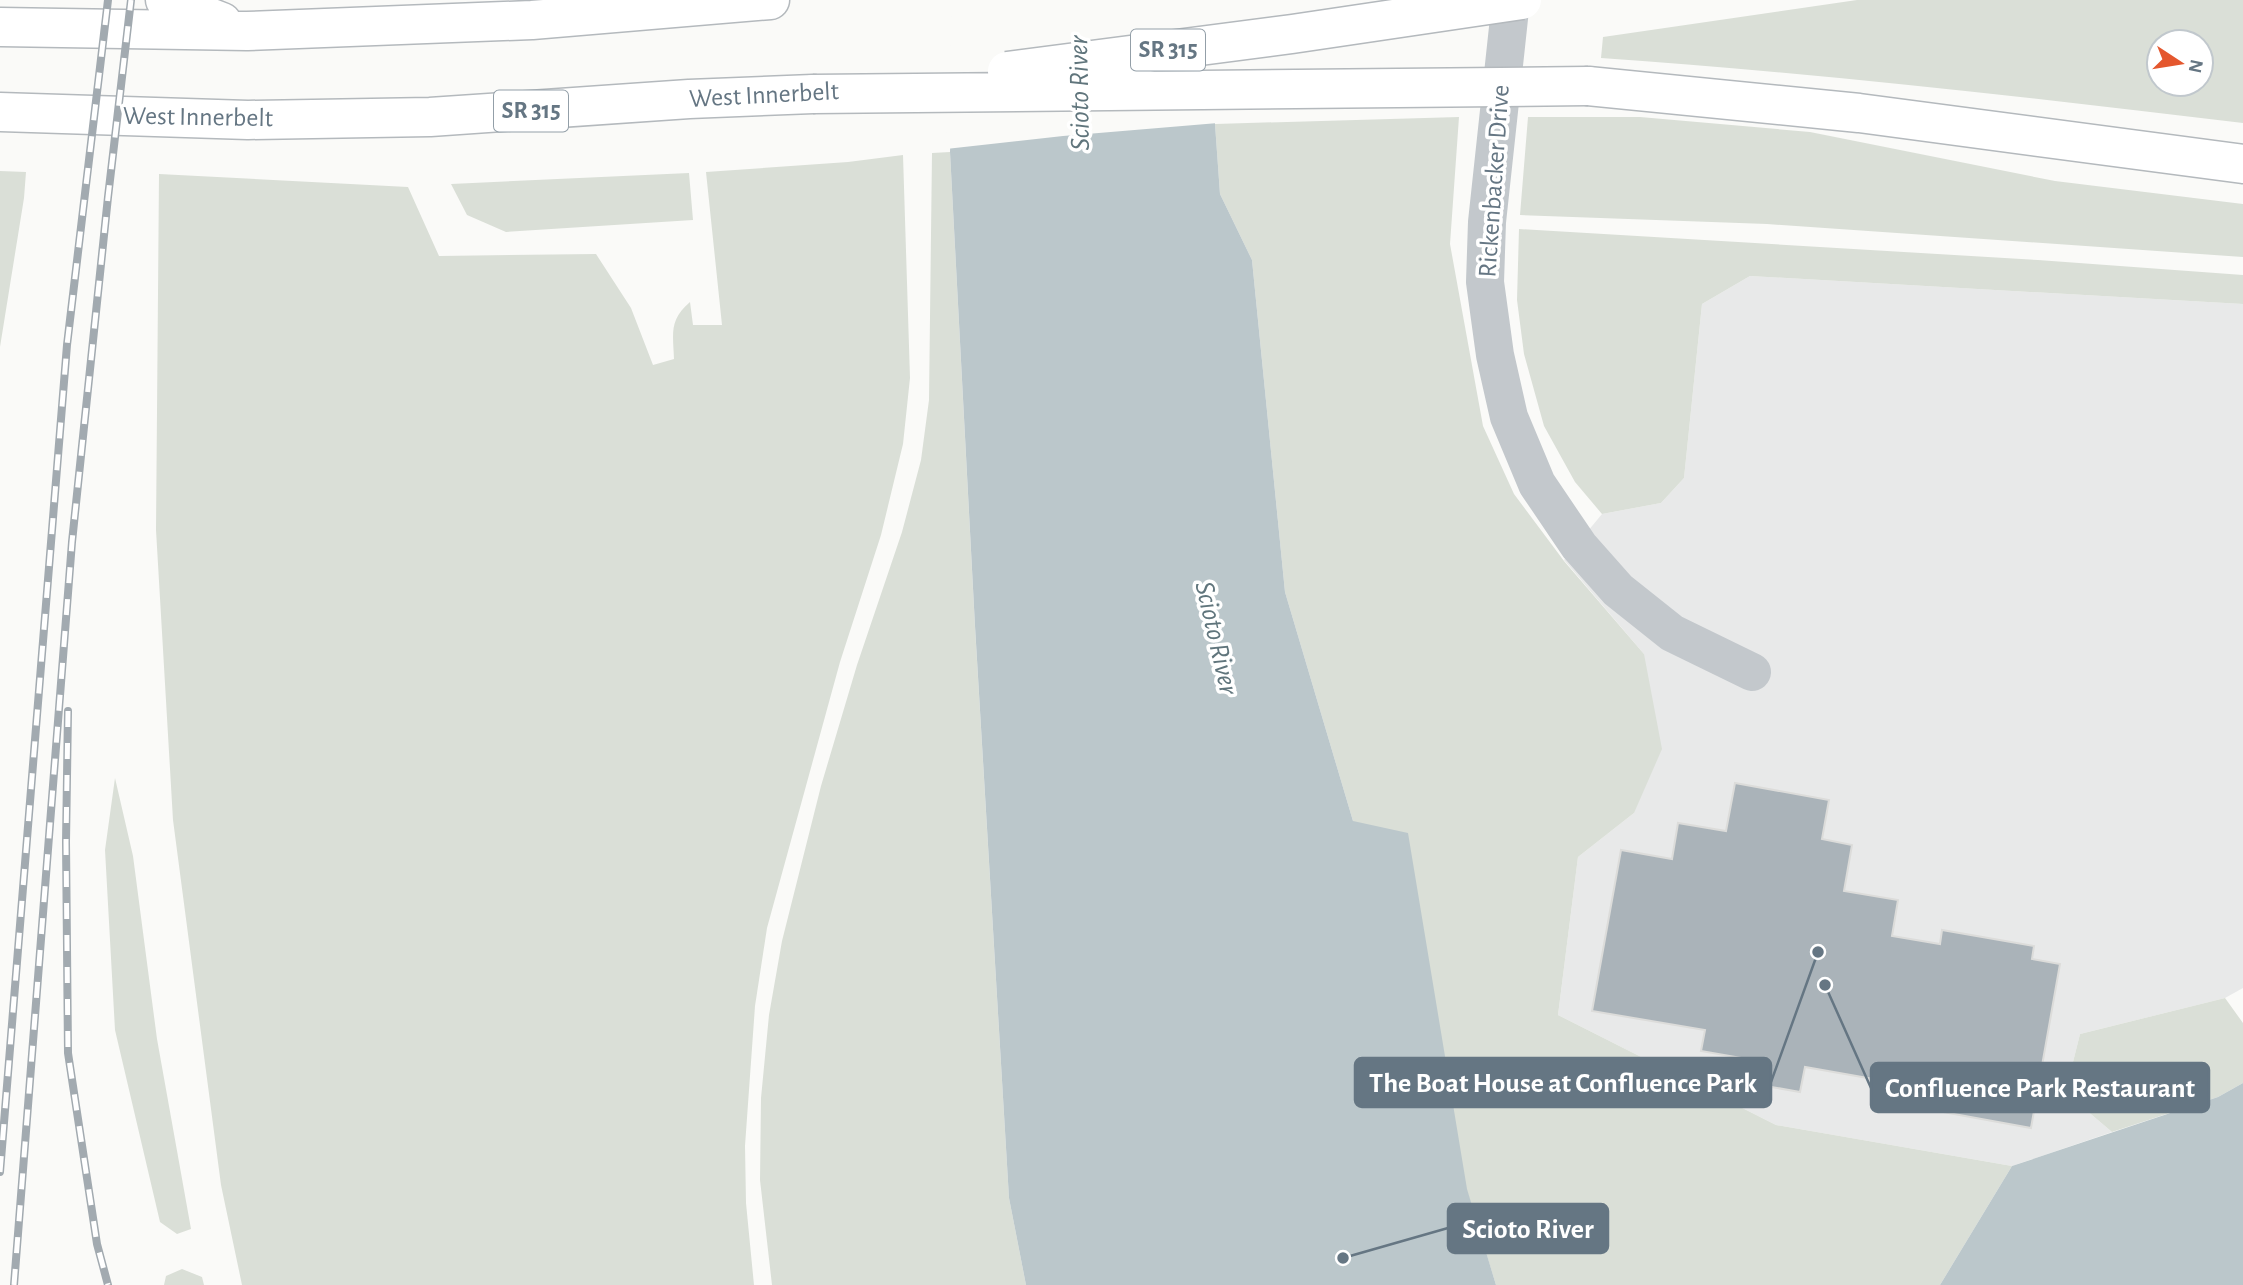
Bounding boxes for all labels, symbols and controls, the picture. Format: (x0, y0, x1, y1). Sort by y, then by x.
north arrow (2145, 28, 2215, 98)
road number: SR 315 (1131, 30, 1205, 70)
water label: Scioto River (1065, 34, 1095, 151)
text: N (2184, 58, 2206, 75)
street label: West Innerbelt (688, 78, 840, 112)
street label: Rickenbacker Drive (1474, 84, 1514, 278)
road number: SR 315 (494, 90, 568, 132)
street label: West Innerbelt (123, 103, 273, 131)
water label: Scioto River (1189, 579, 1243, 698)
callout: The Boat House at Confluence Park (1355, 1058, 1771, 1107)
callout: Confluence Park Restaurant (1871, 1063, 2209, 1112)
text: The Boat House at Confluence Park (1369, 1070, 1757, 1098)
text: Confluence Park Restaurant (1885, 1075, 2196, 1103)
callout: Scioto River (1448, 1204, 1608, 1253)
text: Scioto River (1462, 1216, 1594, 1244)

